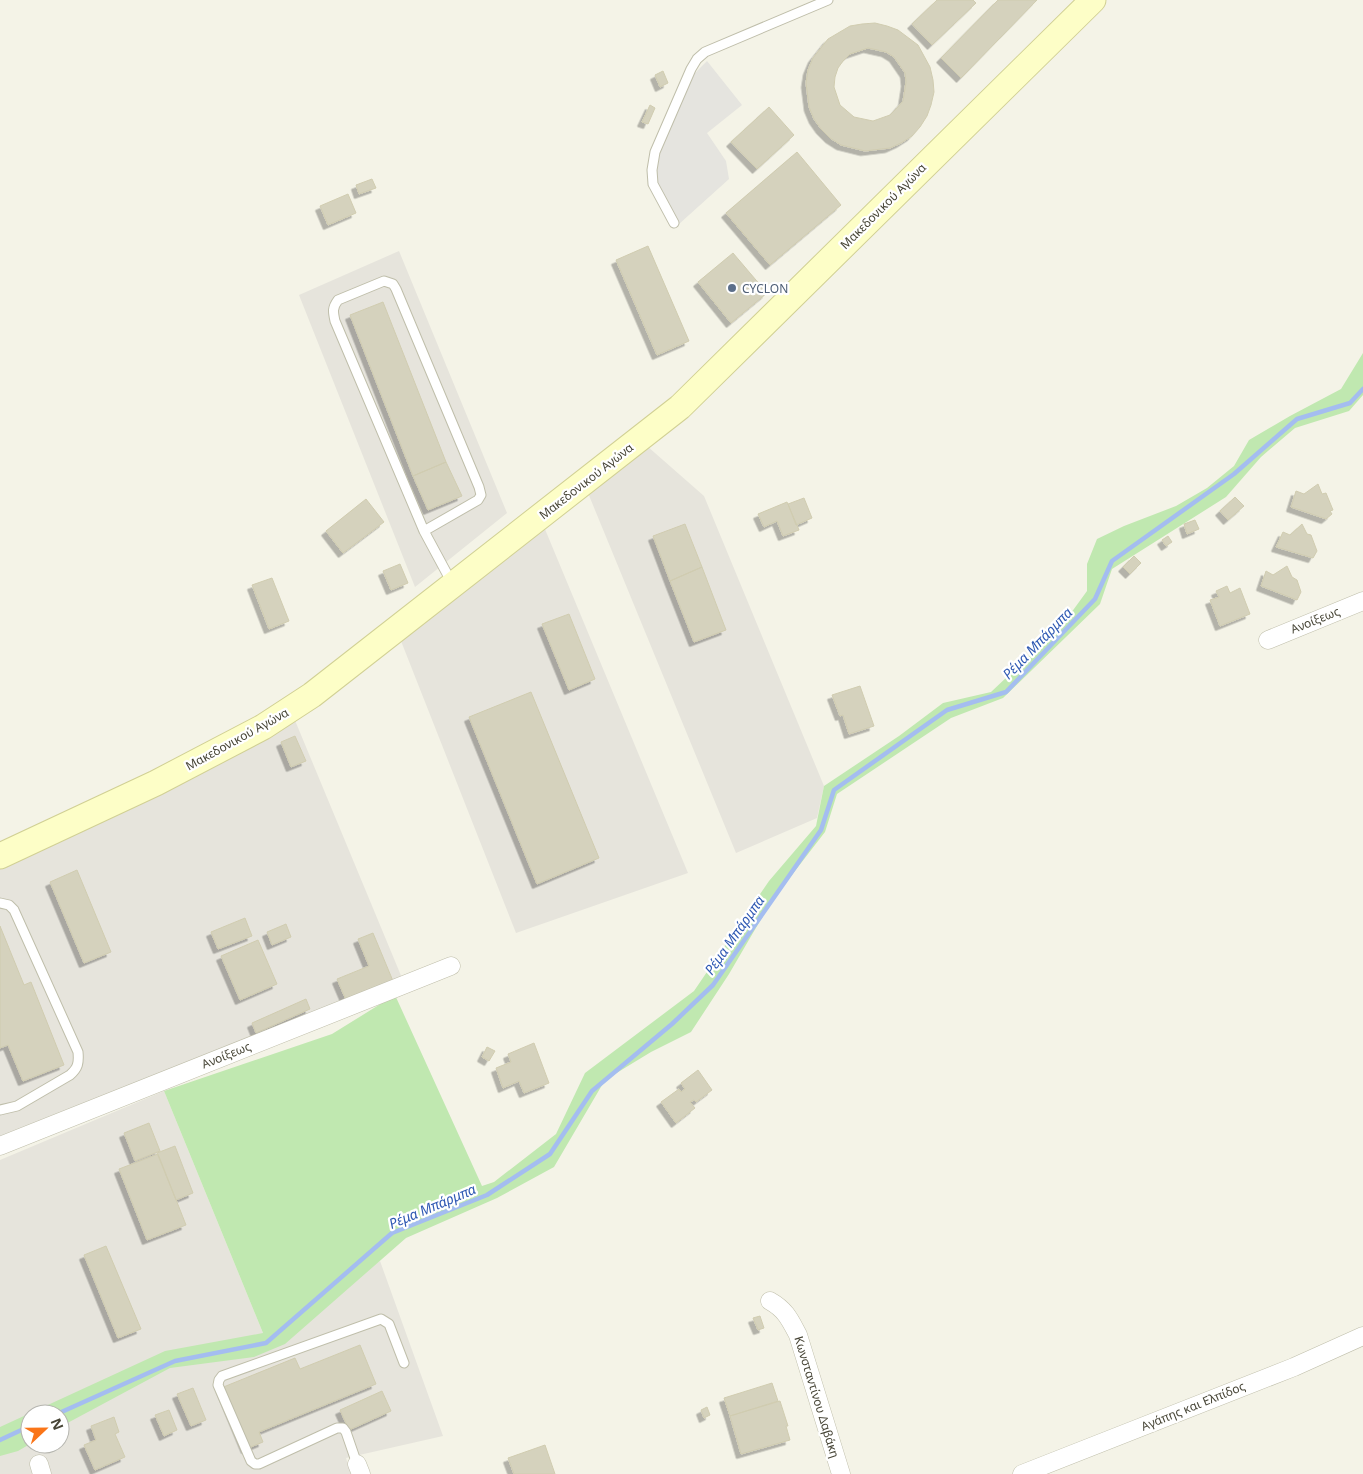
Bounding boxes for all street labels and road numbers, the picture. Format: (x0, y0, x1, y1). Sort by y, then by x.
street label: Μακεδονικού Αγώνα (836, 159, 930, 253)
street label: Μακεδονικού Αγώνα (535, 439, 637, 523)
street label: Ανοίξεως (1288, 602, 1342, 638)
street label: Μακεδονικού Αγώνα (183, 703, 292, 774)
street label: Ανοίξεως (199, 1037, 253, 1073)
street label: Κωνσταντίνου Δαβάκη (790, 1334, 844, 1460)
street label: Αγάπης και Ελπίδος (1138, 1377, 1248, 1435)

